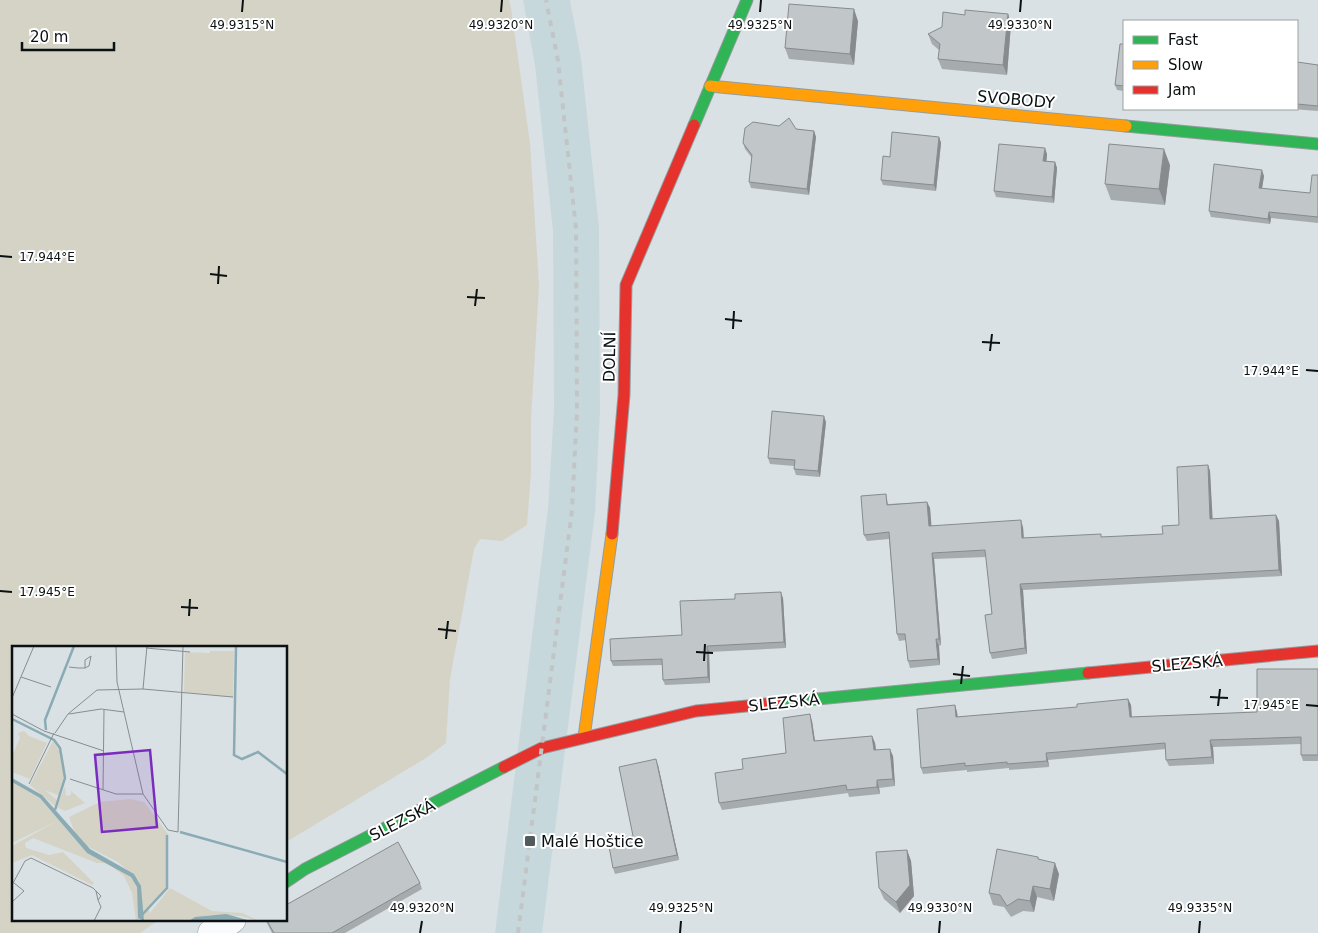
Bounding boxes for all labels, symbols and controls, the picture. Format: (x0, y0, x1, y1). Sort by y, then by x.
text: 49.9315°N (210, 18, 274, 32)
text: 49.9320°N (469, 18, 533, 32)
text: 49.9325°N (728, 18, 792, 32)
text: 49.9330°N (988, 18, 1052, 32)
scale bar (22, 20, 115, 52)
legend (1123, 20, 1298, 110)
text: 20 m (30, 28, 68, 46)
text: Fast (1168, 31, 1198, 49)
text: Slow (1168, 56, 1203, 74)
text: Jam (1167, 81, 1196, 99)
street label: SVOBODY (976, 87, 1056, 112)
text: 17.944°E (19, 250, 75, 264)
street label: DOLNÍ (600, 331, 619, 382)
text: 17.944°E (1243, 364, 1299, 378)
text: 17.945°E (19, 585, 75, 599)
inset map (12, 646, 288, 920)
street label: SLEZSKÁ (1151, 651, 1224, 676)
street label: SLEZSKÁ (748, 689, 821, 716)
text: 17.945°E (1243, 698, 1299, 712)
street label: SLEZSKÁ (366, 796, 438, 845)
place label: Malé Hoštice (541, 832, 644, 851)
marker: Malé Hoštice (523, 834, 537, 848)
text: 49.9320°N (390, 901, 454, 915)
text: 49.9325°N (649, 901, 713, 915)
text: 49.9330°N (908, 901, 972, 915)
text: 49.9335°N (1168, 901, 1232, 915)

